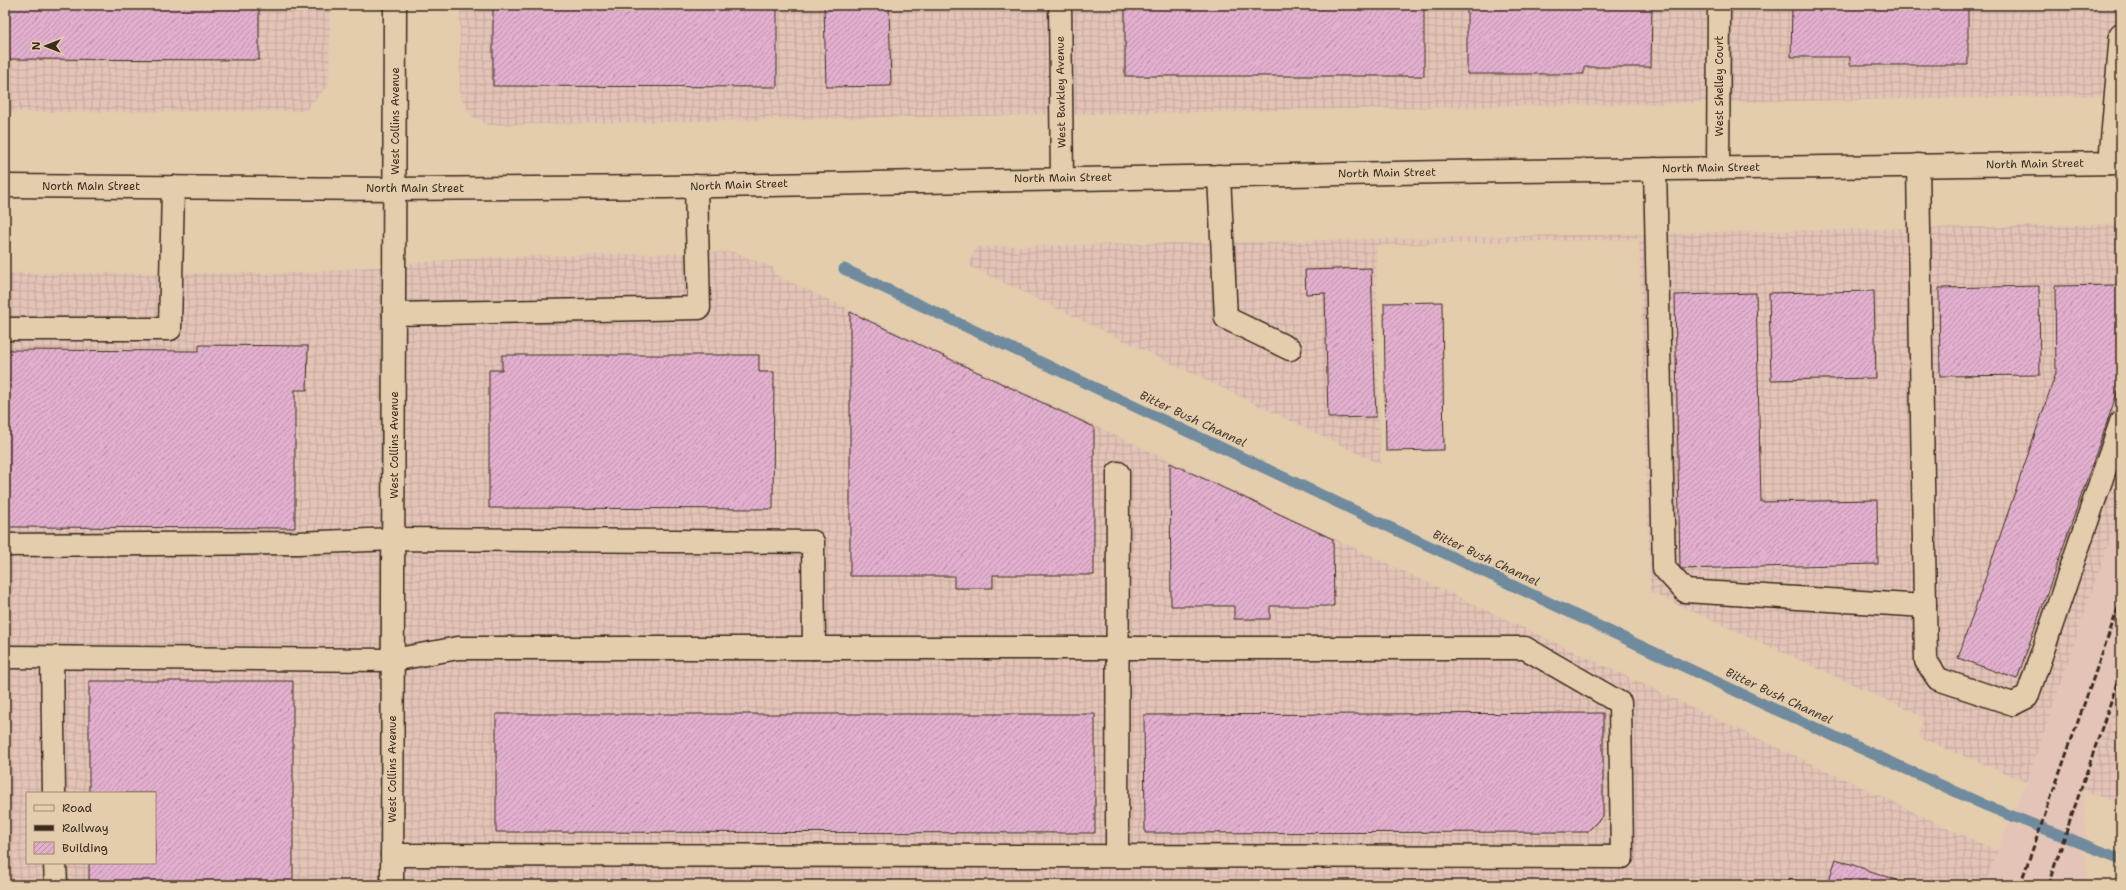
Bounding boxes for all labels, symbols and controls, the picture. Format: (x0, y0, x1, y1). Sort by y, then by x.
north arrow (26, 26, 66, 66)
street label: West Shelley Court (1712, 35, 1727, 136)
street label: West Barkley Avenue (1053, 36, 1069, 148)
text: N (29, 41, 44, 50)
street label: West Collins Avenue (388, 67, 403, 175)
street label: North Main Street (1986, 156, 2084, 172)
street label: North Main Street (1662, 160, 1760, 176)
street label: North Main Street (1338, 165, 1436, 181)
street label: North Main Street (1014, 170, 1112, 186)
street label: North Main Street (690, 176, 788, 194)
street label: North Main Street (42, 179, 140, 194)
street label: North Main Street (366, 181, 464, 196)
water label: Bitter Bush Channel (1137, 387, 1249, 451)
street label: West Collins Avenue (387, 391, 402, 499)
water label: Bitter Bush Channel (1430, 526, 1542, 590)
water label: Bitter Bush Channel (1723, 664, 1835, 728)
street label: West Collins Avenue (385, 715, 400, 823)
legend (26, 792, 156, 864)
text: Road (62, 800, 93, 816)
text: Railway (62, 820, 109, 836)
text: Building (62, 840, 108, 856)

